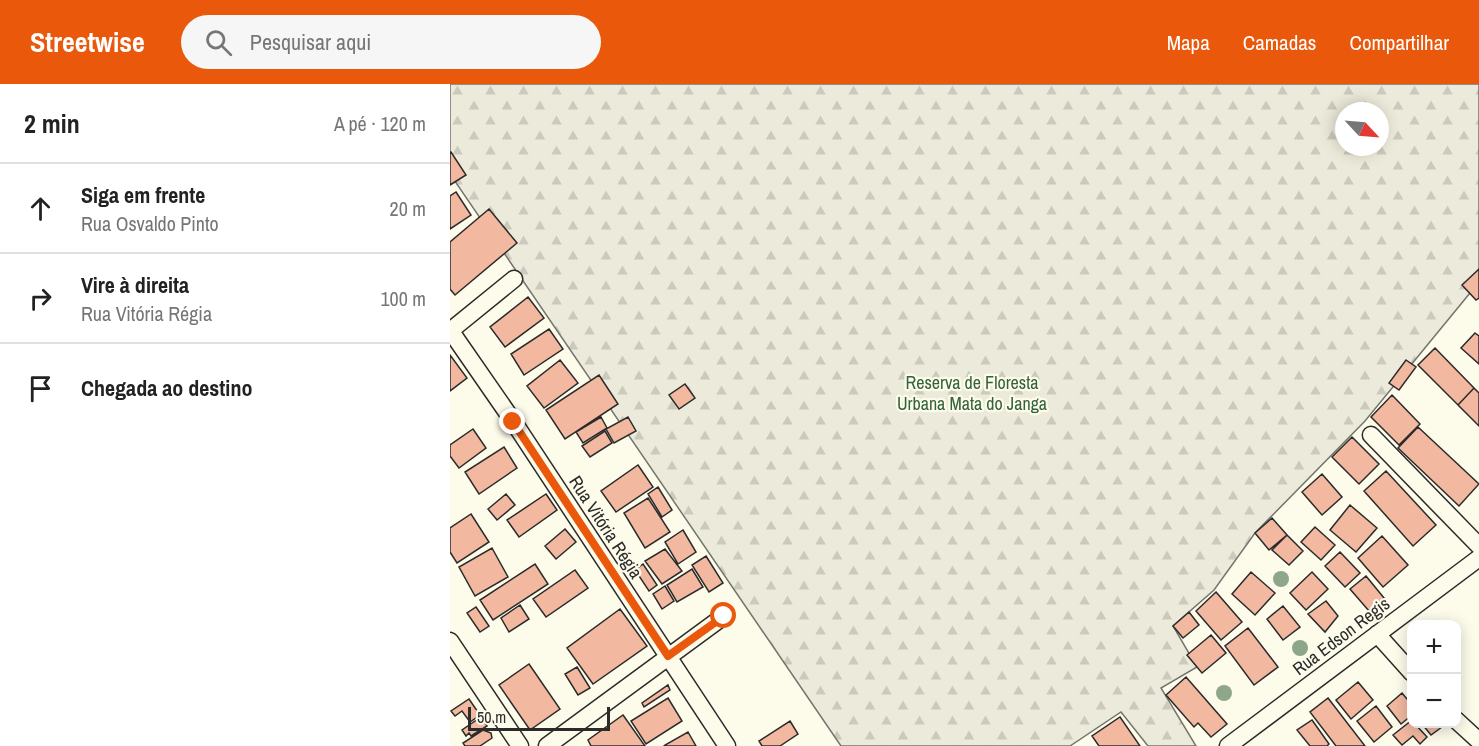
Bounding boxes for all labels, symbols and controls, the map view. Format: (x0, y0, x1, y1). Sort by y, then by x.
search box (181, 15, 601, 69)
text: Streetwise (30, 23, 145, 61)
icon: search (202, 26, 235, 59)
text: Pesquisar aqui (250, 27, 371, 57)
text: Mapa (1167, 28, 1210, 57)
text: Camadas (1243, 28, 1316, 57)
text: Compartilhar (1349, 28, 1449, 57)
north arrow (1335, 102, 1389, 156)
text: 2 min (24, 106, 80, 141)
text: A pé · 120 m (334, 110, 426, 137)
text: Siga em frente (81, 180, 205, 210)
icon: ahead (24, 192, 57, 225)
text: 20 m (390, 195, 426, 222)
text: Rua Osvaldo Pinto (81, 210, 219, 237)
text: Vire à direita (81, 270, 189, 300)
icon: right (24, 282, 57, 315)
text: 100 m (380, 285, 426, 312)
text: Rua Vitória Régia (81, 300, 212, 327)
park label: Reserva de Floresta Urbana Mata do Janga (897, 370, 1047, 416)
icon: arrive (24, 372, 57, 405)
text: Chegada ao destino (81, 373, 252, 403)
route end (499, 408, 525, 434)
street label: Rua Vitória Régia (563, 471, 649, 583)
street label: Rua Edson Regis (1287, 591, 1395, 681)
route start (710, 602, 736, 628)
map controls (1407, 620, 1461, 728)
button: + (1407, 620, 1461, 674)
button: − (1407, 674, 1461, 728)
scale bar (468, 704, 610, 732)
text: 50 m (477, 706, 506, 728)

